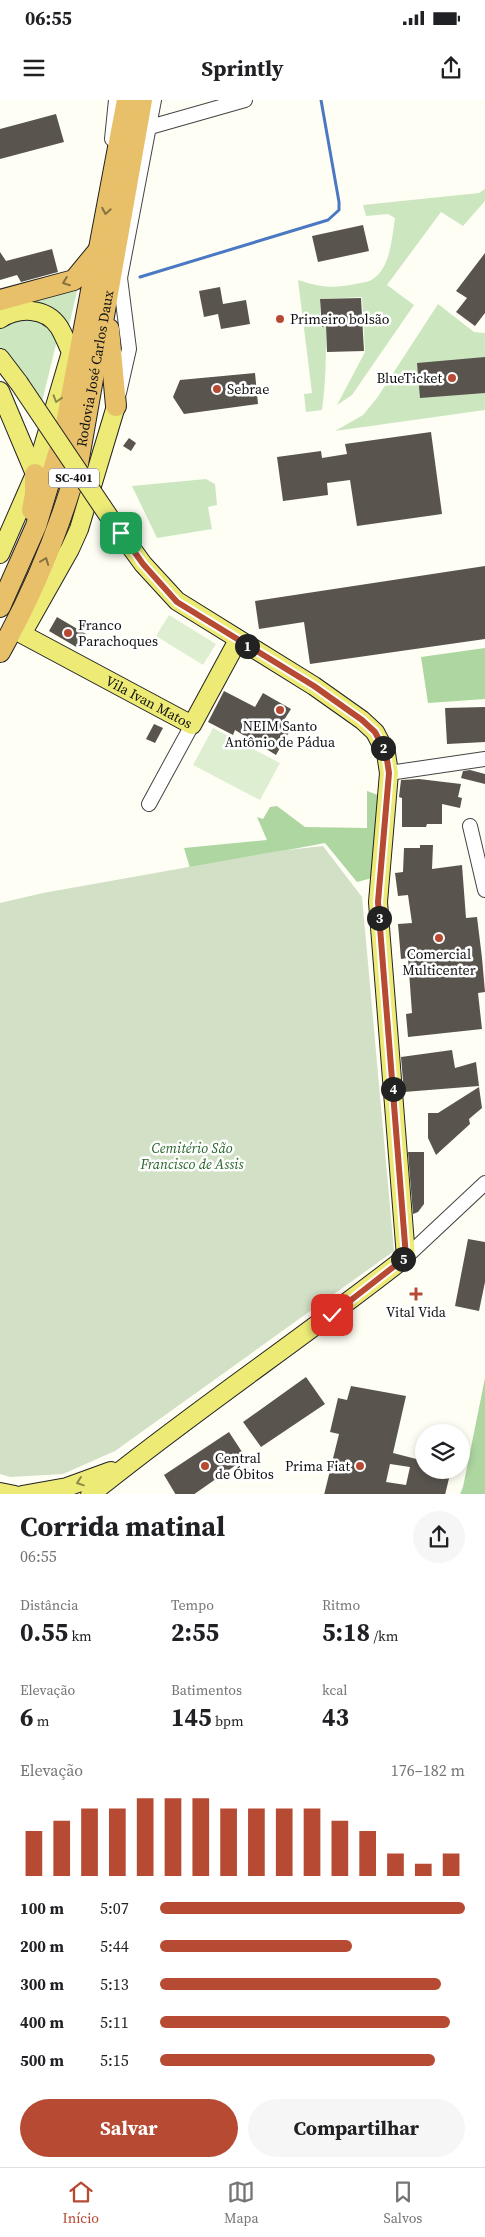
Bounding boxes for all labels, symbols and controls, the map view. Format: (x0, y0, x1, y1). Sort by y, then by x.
text: 06:55 (25, 5, 72, 31)
text: Sprintly (201, 53, 284, 83)
icon: menu (20, 54, 48, 82)
icon: share (437, 54, 465, 82)
one-way arrow (101, 207, 111, 216)
one-way arrow (62, 276, 70, 286)
street label: Rodovia José Carlos Daux (71, 288, 118, 448)
place label: Primeiro bolsão (290, 309, 390, 329)
marker: Primeiro bolsão (274, 313, 286, 325)
place label: BlueTicket (376, 368, 442, 388)
marker: BlueTicket (446, 372, 458, 384)
place label: Sebrae (227, 379, 269, 399)
marker: Sebrae (211, 383, 223, 395)
one-way arrow (53, 394, 63, 403)
road number: SC-401 (49, 468, 99, 488)
pin (100, 512, 142, 554)
icon: arrive (107, 519, 135, 547)
one-way arrow (39, 558, 49, 566)
place label: Franco Parachoques (78, 615, 158, 651)
marker: Franco Parachoques (62, 627, 74, 639)
pin: 1 (234, 634, 260, 658)
text: 1 (244, 636, 251, 656)
street label: Vila Ivan Matos (102, 671, 196, 733)
marker: NEIM Santo Antônio de Pádua (274, 704, 286, 716)
place label: NEIM Santo Antônio de Pádua (225, 716, 336, 752)
pin: 2 (370, 736, 396, 760)
text: 2 (380, 738, 387, 758)
pin: 3 (366, 906, 392, 930)
text: 3 (376, 908, 383, 928)
marker: Comercial Multicenter (433, 932, 445, 944)
place label: Comercial Multicenter (402, 944, 476, 980)
pin: 4 (380, 1076, 406, 1102)
text: 4 (390, 1079, 397, 1099)
park label: Cemitério São Francisco de Assis (139, 1138, 244, 1174)
pin: 5 (390, 1246, 416, 1272)
text: 5 (400, 1249, 407, 1269)
marker: Vital Vida (409, 1287, 423, 1301)
pin (311, 1294, 353, 1336)
icon: check (318, 1301, 346, 1329)
place label: Vital Vida (386, 1302, 447, 1322)
map controls (415, 1424, 470, 1479)
button: layers (415, 1424, 470, 1479)
place label: Central de Óbitos (215, 1448, 274, 1484)
place label: Prima Fiat (285, 1456, 350, 1476)
marker: Central de Óbitos (199, 1460, 211, 1472)
marker: Prima Fiat (354, 1460, 366, 1472)
one-way arrow (76, 1476, 85, 1486)
text: Corrida matinal (20, 1507, 225, 1545)
button: share (413, 1511, 465, 1563)
text: 06:55 (20, 1545, 57, 1567)
text: Distância (20, 1595, 78, 1615)
text: Tempo (171, 1595, 214, 1615)
text: Ritmo (322, 1595, 360, 1615)
text: 0.55 (20, 1615, 68, 1649)
text: 2:55 (171, 1615, 219, 1649)
text: 5:18 (322, 1615, 370, 1649)
text: km (68, 1626, 92, 1646)
text: /km (370, 1626, 398, 1646)
text: Elevação (20, 1680, 75, 1700)
text: Batimentos (171, 1680, 242, 1700)
text: kcal (322, 1680, 348, 1700)
text: 6 (20, 1700, 34, 1734)
text: 145 (171, 1700, 212, 1734)
text: 43 (322, 1700, 349, 1734)
text: m (34, 1711, 49, 1731)
text: bpm (212, 1711, 244, 1731)
text: Elevação (20, 1759, 83, 1781)
text: 176–182 m (391, 1759, 465, 1781)
text: 100 m (20, 1897, 64, 1919)
text: 5:07 (100, 1897, 129, 1919)
text: 200 m (20, 1935, 64, 1957)
text: 5:44 (100, 1935, 129, 1957)
text: 300 m (20, 1973, 64, 1995)
text: 5:13 (100, 1973, 129, 1995)
text: 400 m (20, 2011, 64, 2033)
text: 5:11 (100, 2011, 129, 2033)
text: 500 m (20, 2049, 64, 2071)
text: 5:15 (100, 2049, 129, 2071)
button: Salvar (20, 2099, 238, 2157)
button: Compartilhar (248, 2099, 465, 2157)
tab: Início (63, 2178, 99, 2228)
tab: Mapa (224, 2178, 259, 2228)
tab: Salvos (384, 2178, 422, 2228)

